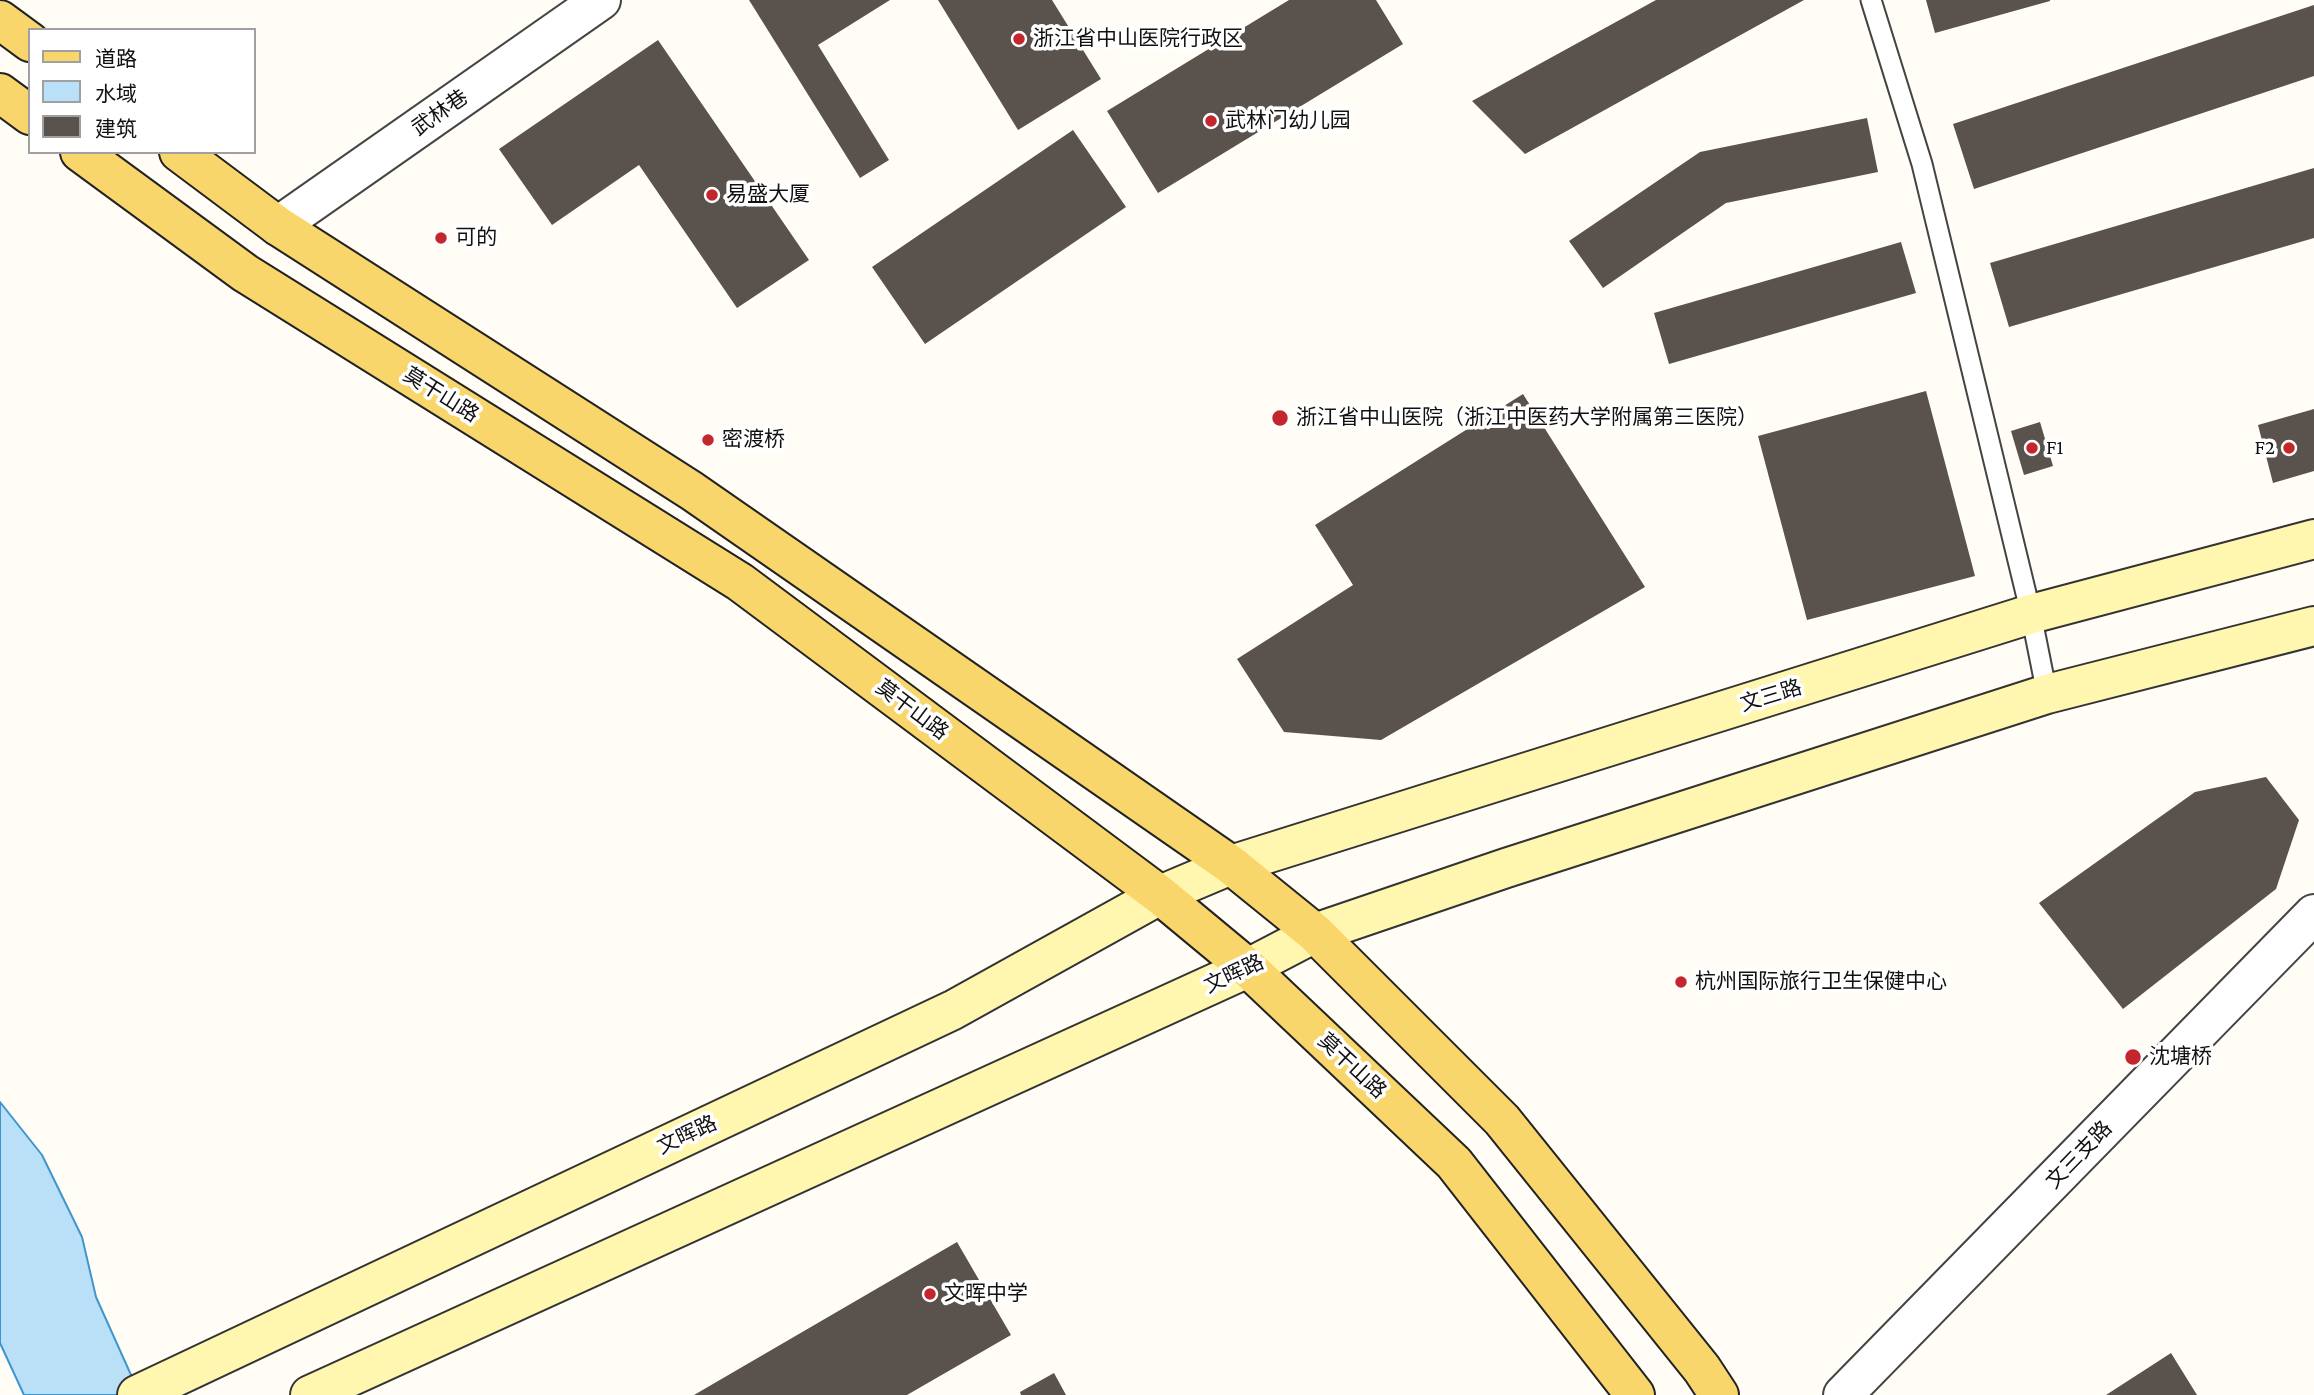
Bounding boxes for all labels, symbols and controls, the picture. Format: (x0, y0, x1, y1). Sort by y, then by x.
place label: 浙江省中山医院行政区 (1033, 26, 1243, 52)
legend (28, 28, 256, 154)
marker: 浙江省中山医院行政区 (1011, 31, 1027, 47)
text: 道路 (95, 47, 137, 71)
text: 水域 (95, 82, 137, 106)
street label: 武林巷 (407, 85, 473, 141)
place label: 武林门幼儿园 (1225, 108, 1351, 134)
marker: 武林门幼儿园 (1203, 113, 1219, 129)
text: 建筑 (95, 117, 137, 141)
place label: 易盛大厦 (726, 182, 810, 208)
marker: 易盛大厦 (704, 187, 720, 203)
place label: 可的 (455, 225, 497, 251)
marker: 可的 (433, 230, 449, 246)
street label: 莫干山路 (399, 362, 483, 428)
place label: 浙江省中山医院（浙江中医药大学附属第三医院） (1296, 405, 1758, 431)
marker: 浙江省中山医院（浙江中医药大学附属第三医院） (1270, 408, 1290, 428)
place label: 密渡桥 (722, 427, 785, 453)
marker: 密渡桥 (700, 432, 716, 448)
place label: F1 (2046, 435, 2063, 461)
place label: F2 (2255, 435, 2275, 461)
marker: F1 (2024, 440, 2040, 456)
marker: F2 (2281, 440, 2297, 456)
street label: 莫干山路 (871, 675, 953, 745)
street label: 文三路 (1737, 675, 1805, 717)
street label: 文晖路 (1200, 949, 1268, 999)
place label: 杭州国际旅行卫生保健中心 (1695, 969, 1947, 995)
marker: 杭州国际旅行卫生保健中心 (1673, 974, 1689, 990)
street label: 莫干山路 (1313, 1028, 1391, 1104)
place label: 沈塘桥 (2149, 1044, 2212, 1070)
marker: 沈塘桥 (2123, 1047, 2143, 1067)
street label: 文晖路 (653, 1110, 721, 1160)
street label: 文三支路 (2041, 1116, 2117, 1194)
place label: 文晖中学 (944, 1281, 1028, 1307)
marker: 文晖中学 (922, 1286, 938, 1302)

